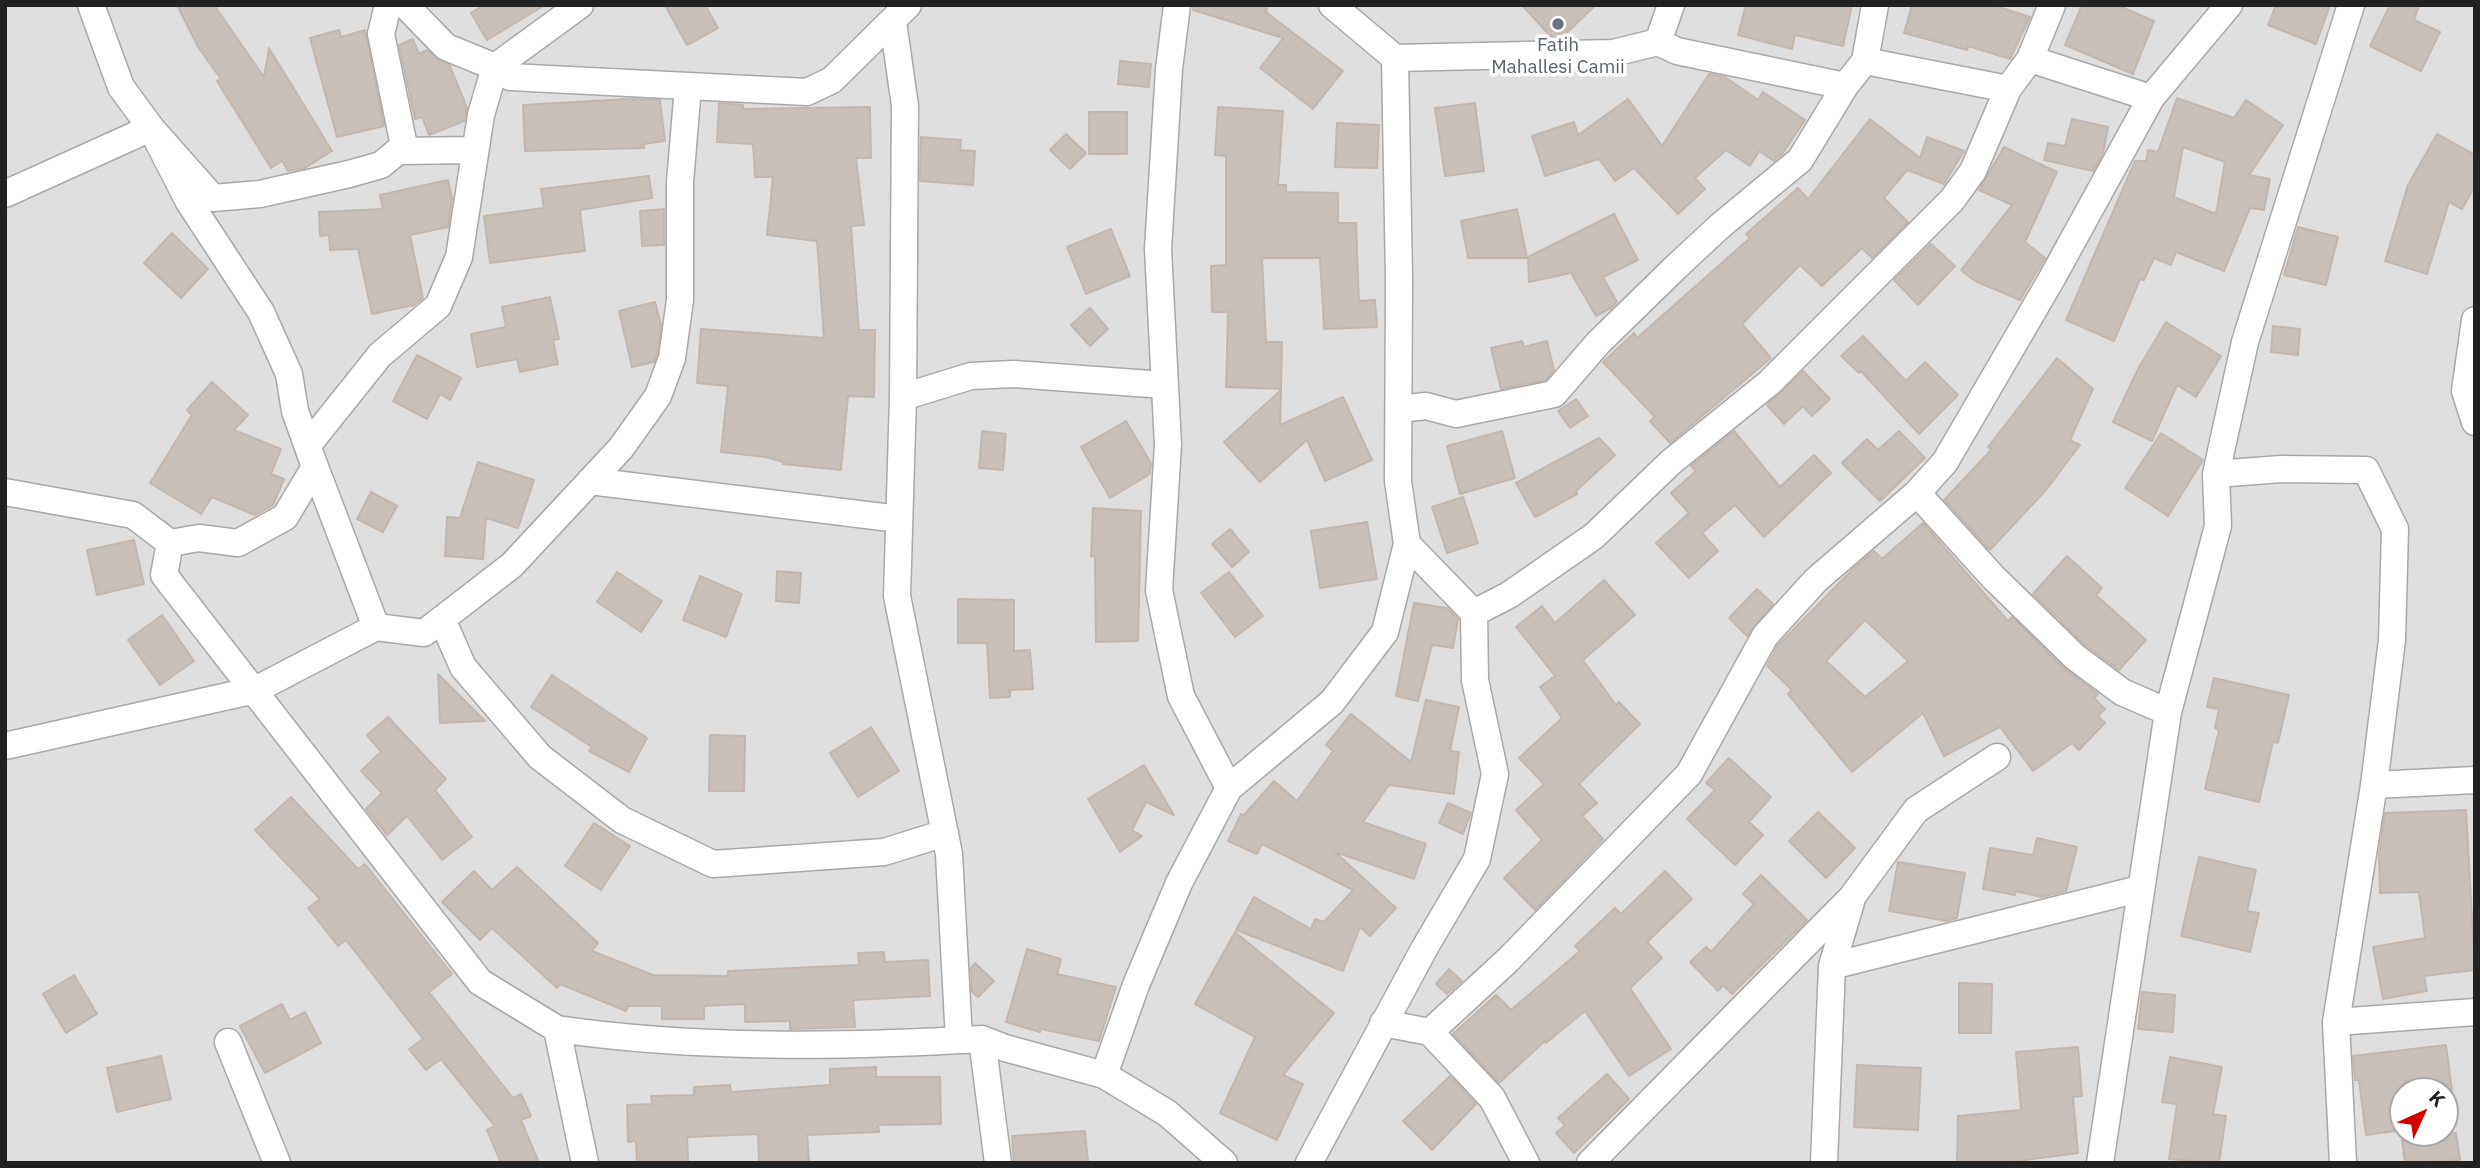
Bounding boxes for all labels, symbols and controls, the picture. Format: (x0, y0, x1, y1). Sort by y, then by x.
marker: Fatih Mahallesi Camii (1550, 16, 1566, 32)
place label: Fatih Mahallesi Camii (1491, 35, 1625, 79)
north arrow (2389, 1077, 2459, 1147)
text: K (2424, 1085, 2451, 1112)

